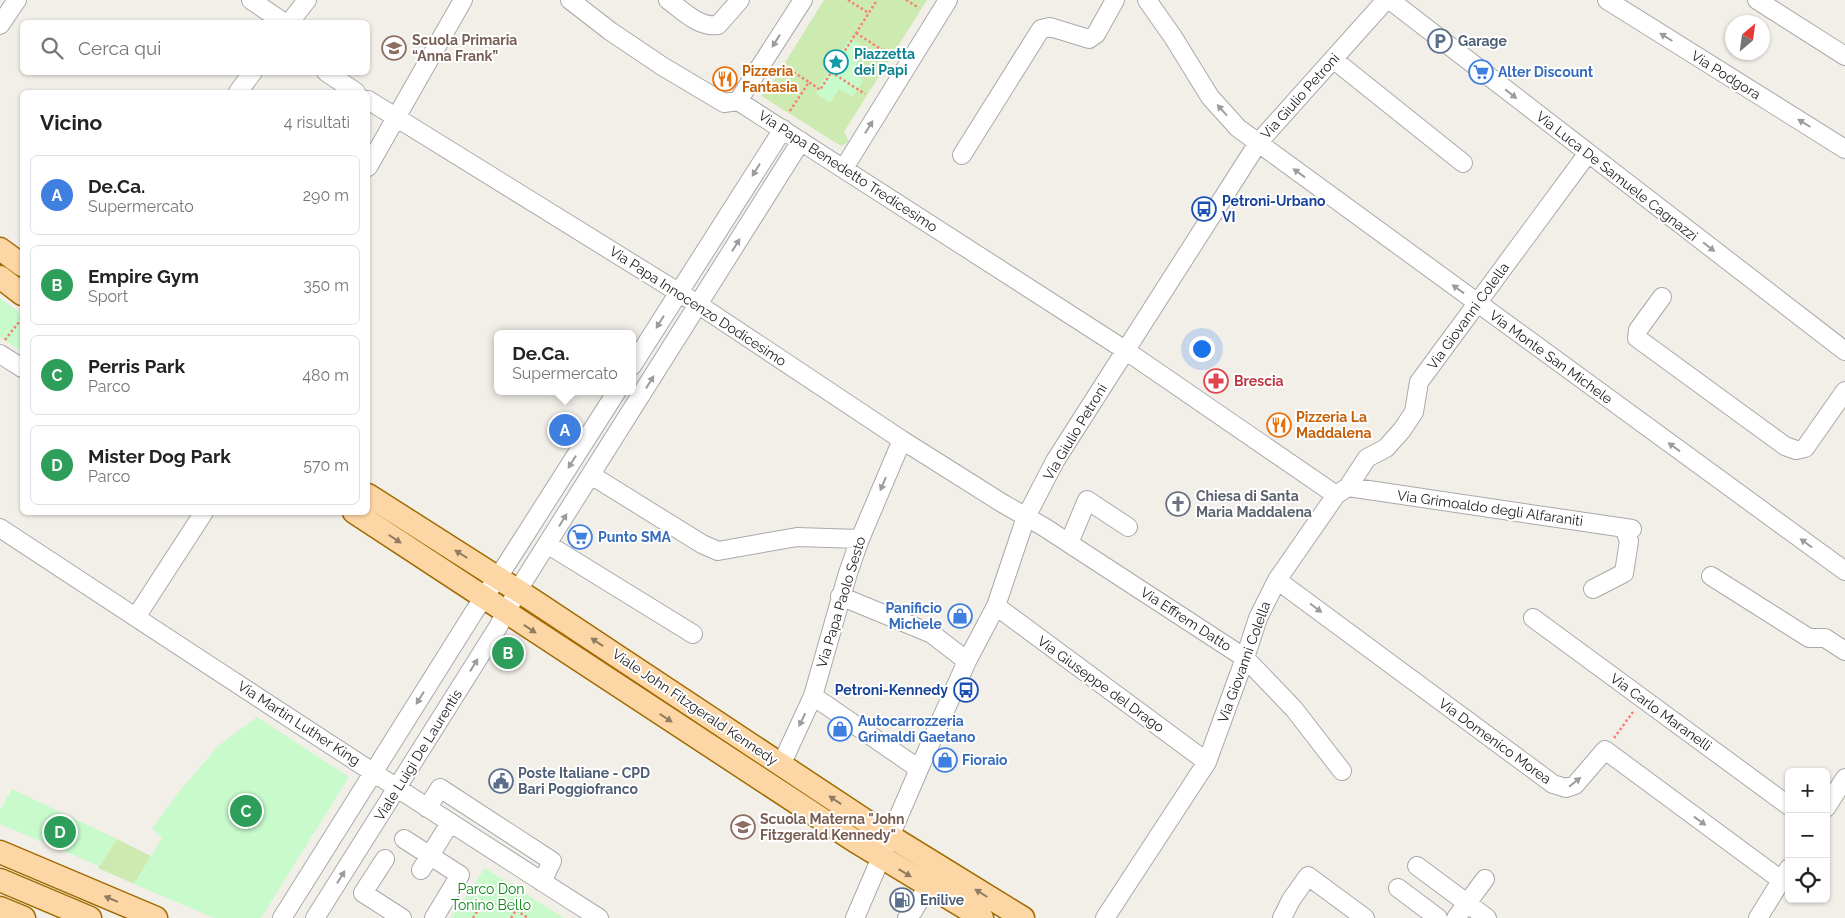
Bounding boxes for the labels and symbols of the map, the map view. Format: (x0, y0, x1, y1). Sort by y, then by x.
north arrow (1725, 15, 1770, 60)
parking icon: Garage (1427, 28, 1453, 54)
place label: Scuola Primaria “Anna Frank” (412, 32, 517, 64)
place label: Garage (1458, 33, 1507, 49)
one-way arrow (1659, 33, 1673, 42)
school or university icon: Scuola Primaria “Anna Frank” (381, 35, 407, 61)
one-way arrow (772, 35, 781, 48)
place label: Piazzetta dei Papi (854, 46, 915, 78)
street label: Via Podgora (1688, 47, 1764, 103)
place icon: Piazzetta dei Papi (823, 49, 849, 75)
street label: Via Giulio Petroni (1257, 50, 1343, 142)
supermarket icon: Alter Discount (1468, 59, 1494, 85)
place label: Pizzeria Fantasia (742, 63, 798, 95)
place label: Alter Discount (1498, 64, 1594, 80)
restaurant icon: Pizzeria Fantasia (712, 66, 738, 92)
one-way arrow (1504, 89, 1518, 99)
one-way arrow (1216, 105, 1228, 117)
street label: Via Papa Benedetto Tredicesimo (756, 107, 940, 235)
street label: Via Luca De Samuele Cagnazzi (1533, 108, 1701, 244)
one-way arrow (1797, 119, 1810, 128)
one-way arrow (865, 120, 874, 133)
one-way arrow (752, 164, 761, 177)
one-way arrow (1292, 168, 1306, 178)
place label: Petroni-Urbano VI (1222, 193, 1326, 225)
bus stop icon: Petroni-Urbano VI (1191, 196, 1217, 222)
one-way arrow (732, 238, 741, 251)
one-way arrow (1702, 241, 1715, 252)
street label: Via Papa Innocenzo Dodicesimo (607, 243, 789, 369)
street label: Via Giovanni Colella (1424, 260, 1512, 372)
one-way arrow (1451, 284, 1465, 294)
street label: Via Monte San Michele (1486, 307, 1616, 407)
one-way arrow (656, 316, 665, 329)
your location (1189, 336, 1215, 362)
pharmacy icon: Brescia (1203, 368, 1229, 394)
place label: Brescia (1234, 373, 1284, 389)
one-way arrow (645, 376, 654, 389)
street label: Via Giulio Petroni (1040, 381, 1110, 483)
place label: Pizzeria La Maddalena (1296, 409, 1371, 441)
pin: A (549, 411, 581, 449)
restaurant icon: Pizzeria La Maddalena (1266, 412, 1292, 438)
one-way arrow (1667, 442, 1681, 452)
one-way arrow (567, 455, 576, 469)
one-way arrow (879, 477, 887, 492)
street label: Via Grimoaldo degli Alfaraniti (1396, 487, 1584, 529)
place label: Chiesa di Santa Maria Maddalena (1196, 488, 1312, 520)
church icon: Chiesa di Santa Maria Maddalena (1165, 491, 1191, 517)
one-way arrow (558, 513, 567, 526)
supermarket icon: Punto SMA (567, 524, 593, 550)
place label: Punto SMA (598, 529, 672, 545)
one-way arrow (388, 534, 401, 544)
street label: Via Papa Paolo Sesto (813, 534, 869, 670)
one-way arrow (1800, 537, 1813, 548)
one-way arrow (455, 549, 468, 558)
street label: Via Effrem Datto (1138, 584, 1234, 654)
street label: Via Giovanni Colella (1215, 599, 1273, 725)
place label: Panificio Michele (885, 600, 943, 632)
shop icon: Panificio Michele (947, 603, 973, 629)
one-way arrow (1309, 603, 1322, 614)
one-way arrow (524, 624, 537, 633)
street label: Via Giuseppe del Drago (1035, 633, 1167, 735)
pin: B (492, 634, 524, 672)
one-way arrow (591, 638, 604, 647)
street label: Viale John Fitzgerald Kennedy (609, 646, 781, 769)
one-way arrow (470, 659, 479, 672)
street label: Via Carlo Maranelli (1607, 670, 1715, 754)
street label: Via Martin Luther King (235, 677, 363, 769)
bus stop icon: Petroni-Kennedy (953, 677, 979, 703)
place label: Petroni-Kennedy (835, 682, 948, 698)
street label: Viale Luigi De Laurentis (371, 686, 465, 824)
one-way arrow (415, 691, 425, 704)
street label: Via Domenico Morea (1436, 695, 1554, 787)
one-way arrow (660, 713, 673, 723)
one-way arrow (798, 713, 806, 727)
place label: Autocarrozzeria Grimaldi Gaetano (858, 713, 976, 745)
shop icon: Autocarrozzeria Grimaldi Gaetano (827, 716, 853, 742)
shop icon: Fioraio (932, 747, 958, 773)
place label: Fioraio (962, 752, 1008, 768)
place label: Poste Italiane - CPD Bari Poggiofranco (518, 765, 650, 797)
public building icon: Poste Italiane - CPD Bari Poggiofranco (488, 768, 514, 794)
one-way arrow (1569, 777, 1582, 787)
pin: C (230, 792, 262, 830)
one-way arrow (828, 795, 842, 805)
place label: Scuola Materna "John Fitzgerald Kennedy" (760, 811, 905, 843)
pin: D (44, 813, 76, 851)
school or university icon: Scuola Materna "John Fitzgerald Kennedy" (730, 814, 756, 840)
one-way arrow (1694, 815, 1707, 825)
one-way arrow (899, 868, 912, 877)
one-way arrow (336, 870, 346, 883)
park label: Parco Don Tonino Bello (451, 881, 531, 913)
fuel station icon: Enilive (889, 887, 915, 913)
one-way arrow (975, 888, 988, 897)
place label: Enilive (920, 892, 965, 908)
one-way arrow (103, 895, 118, 903)

